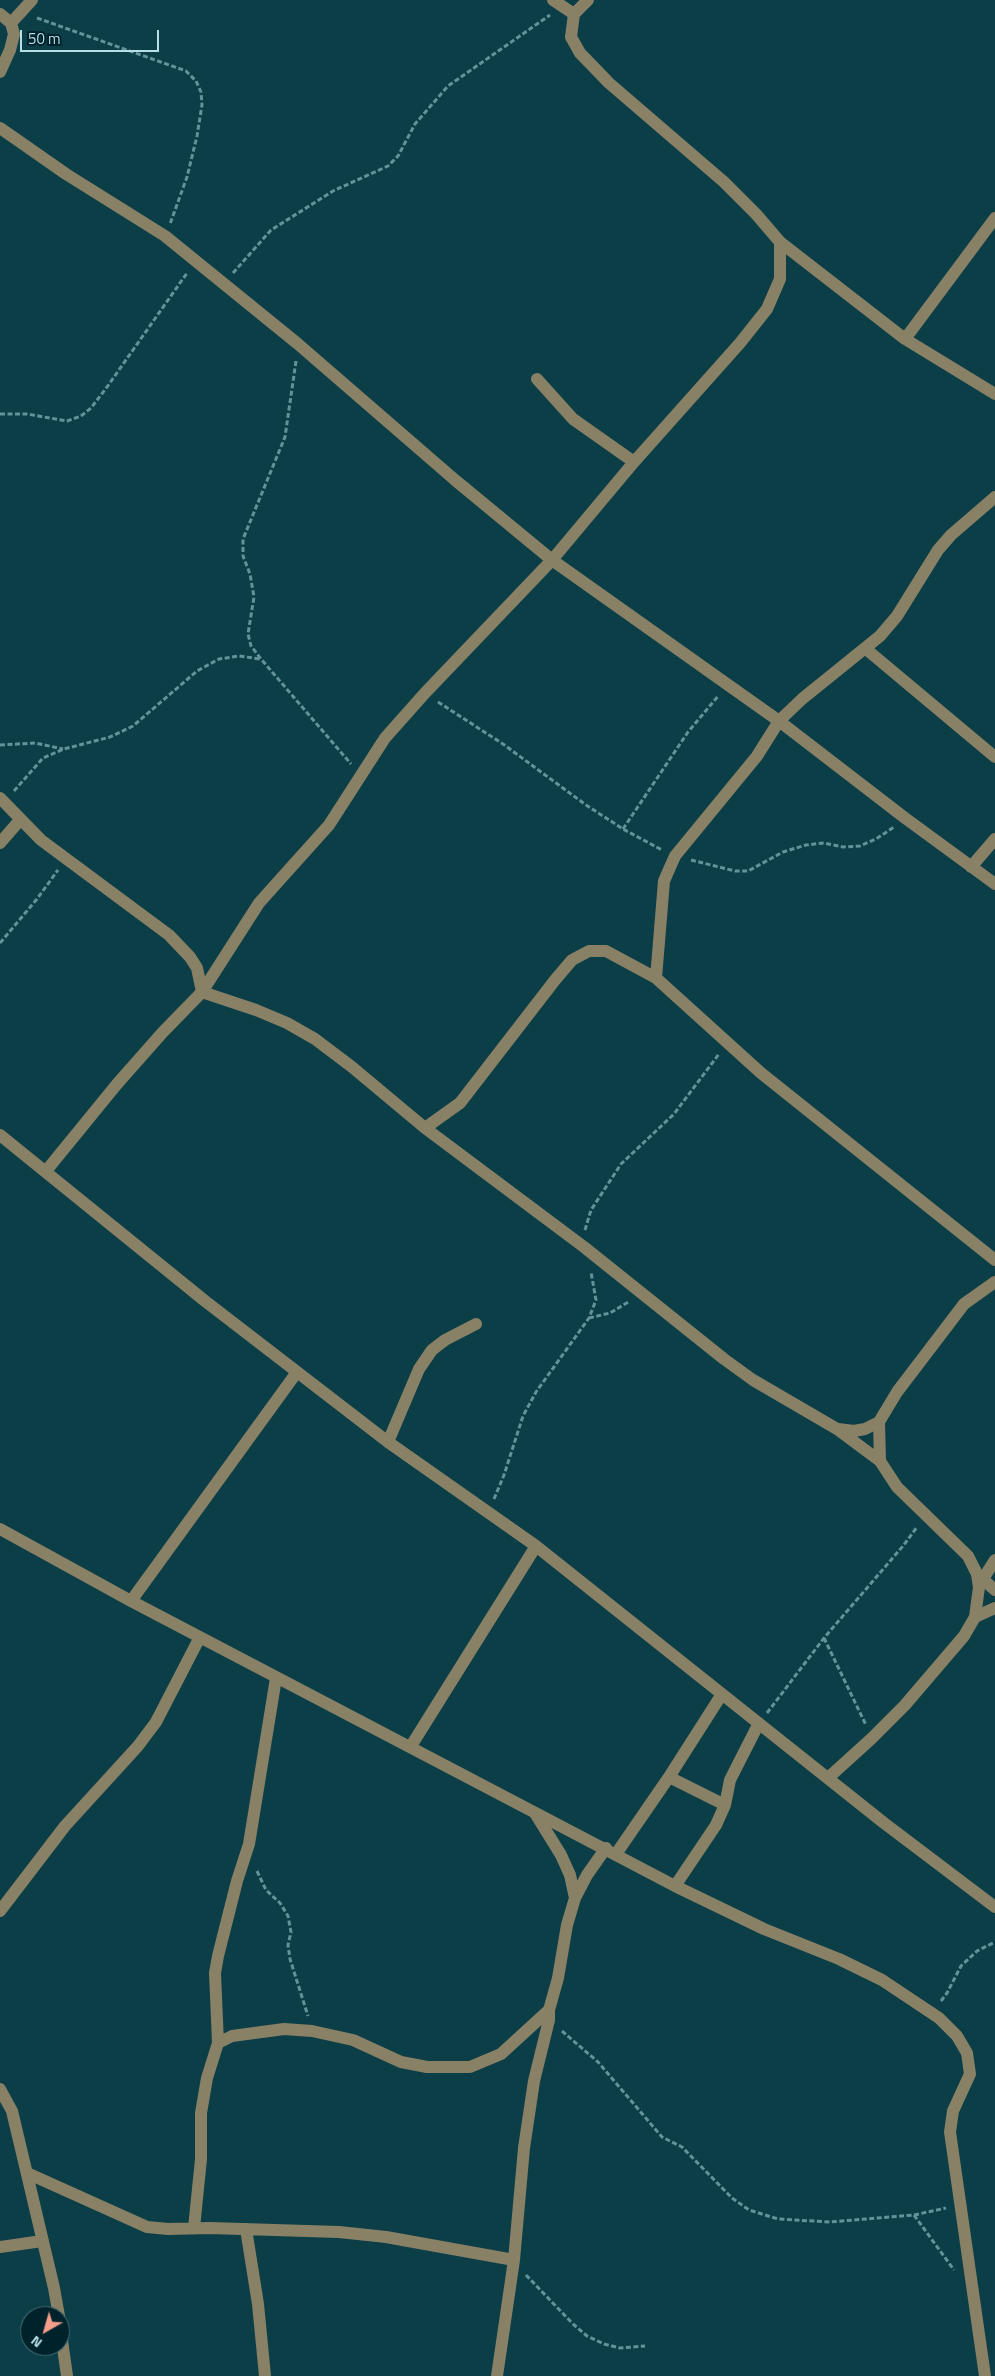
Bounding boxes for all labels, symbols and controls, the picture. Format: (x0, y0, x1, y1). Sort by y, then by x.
scale bar (22, 20, 161, 52)
text: 50 m (28, 27, 61, 50)
north arrow (20, 2306, 70, 2356)
text: N (26, 2331, 46, 2354)

